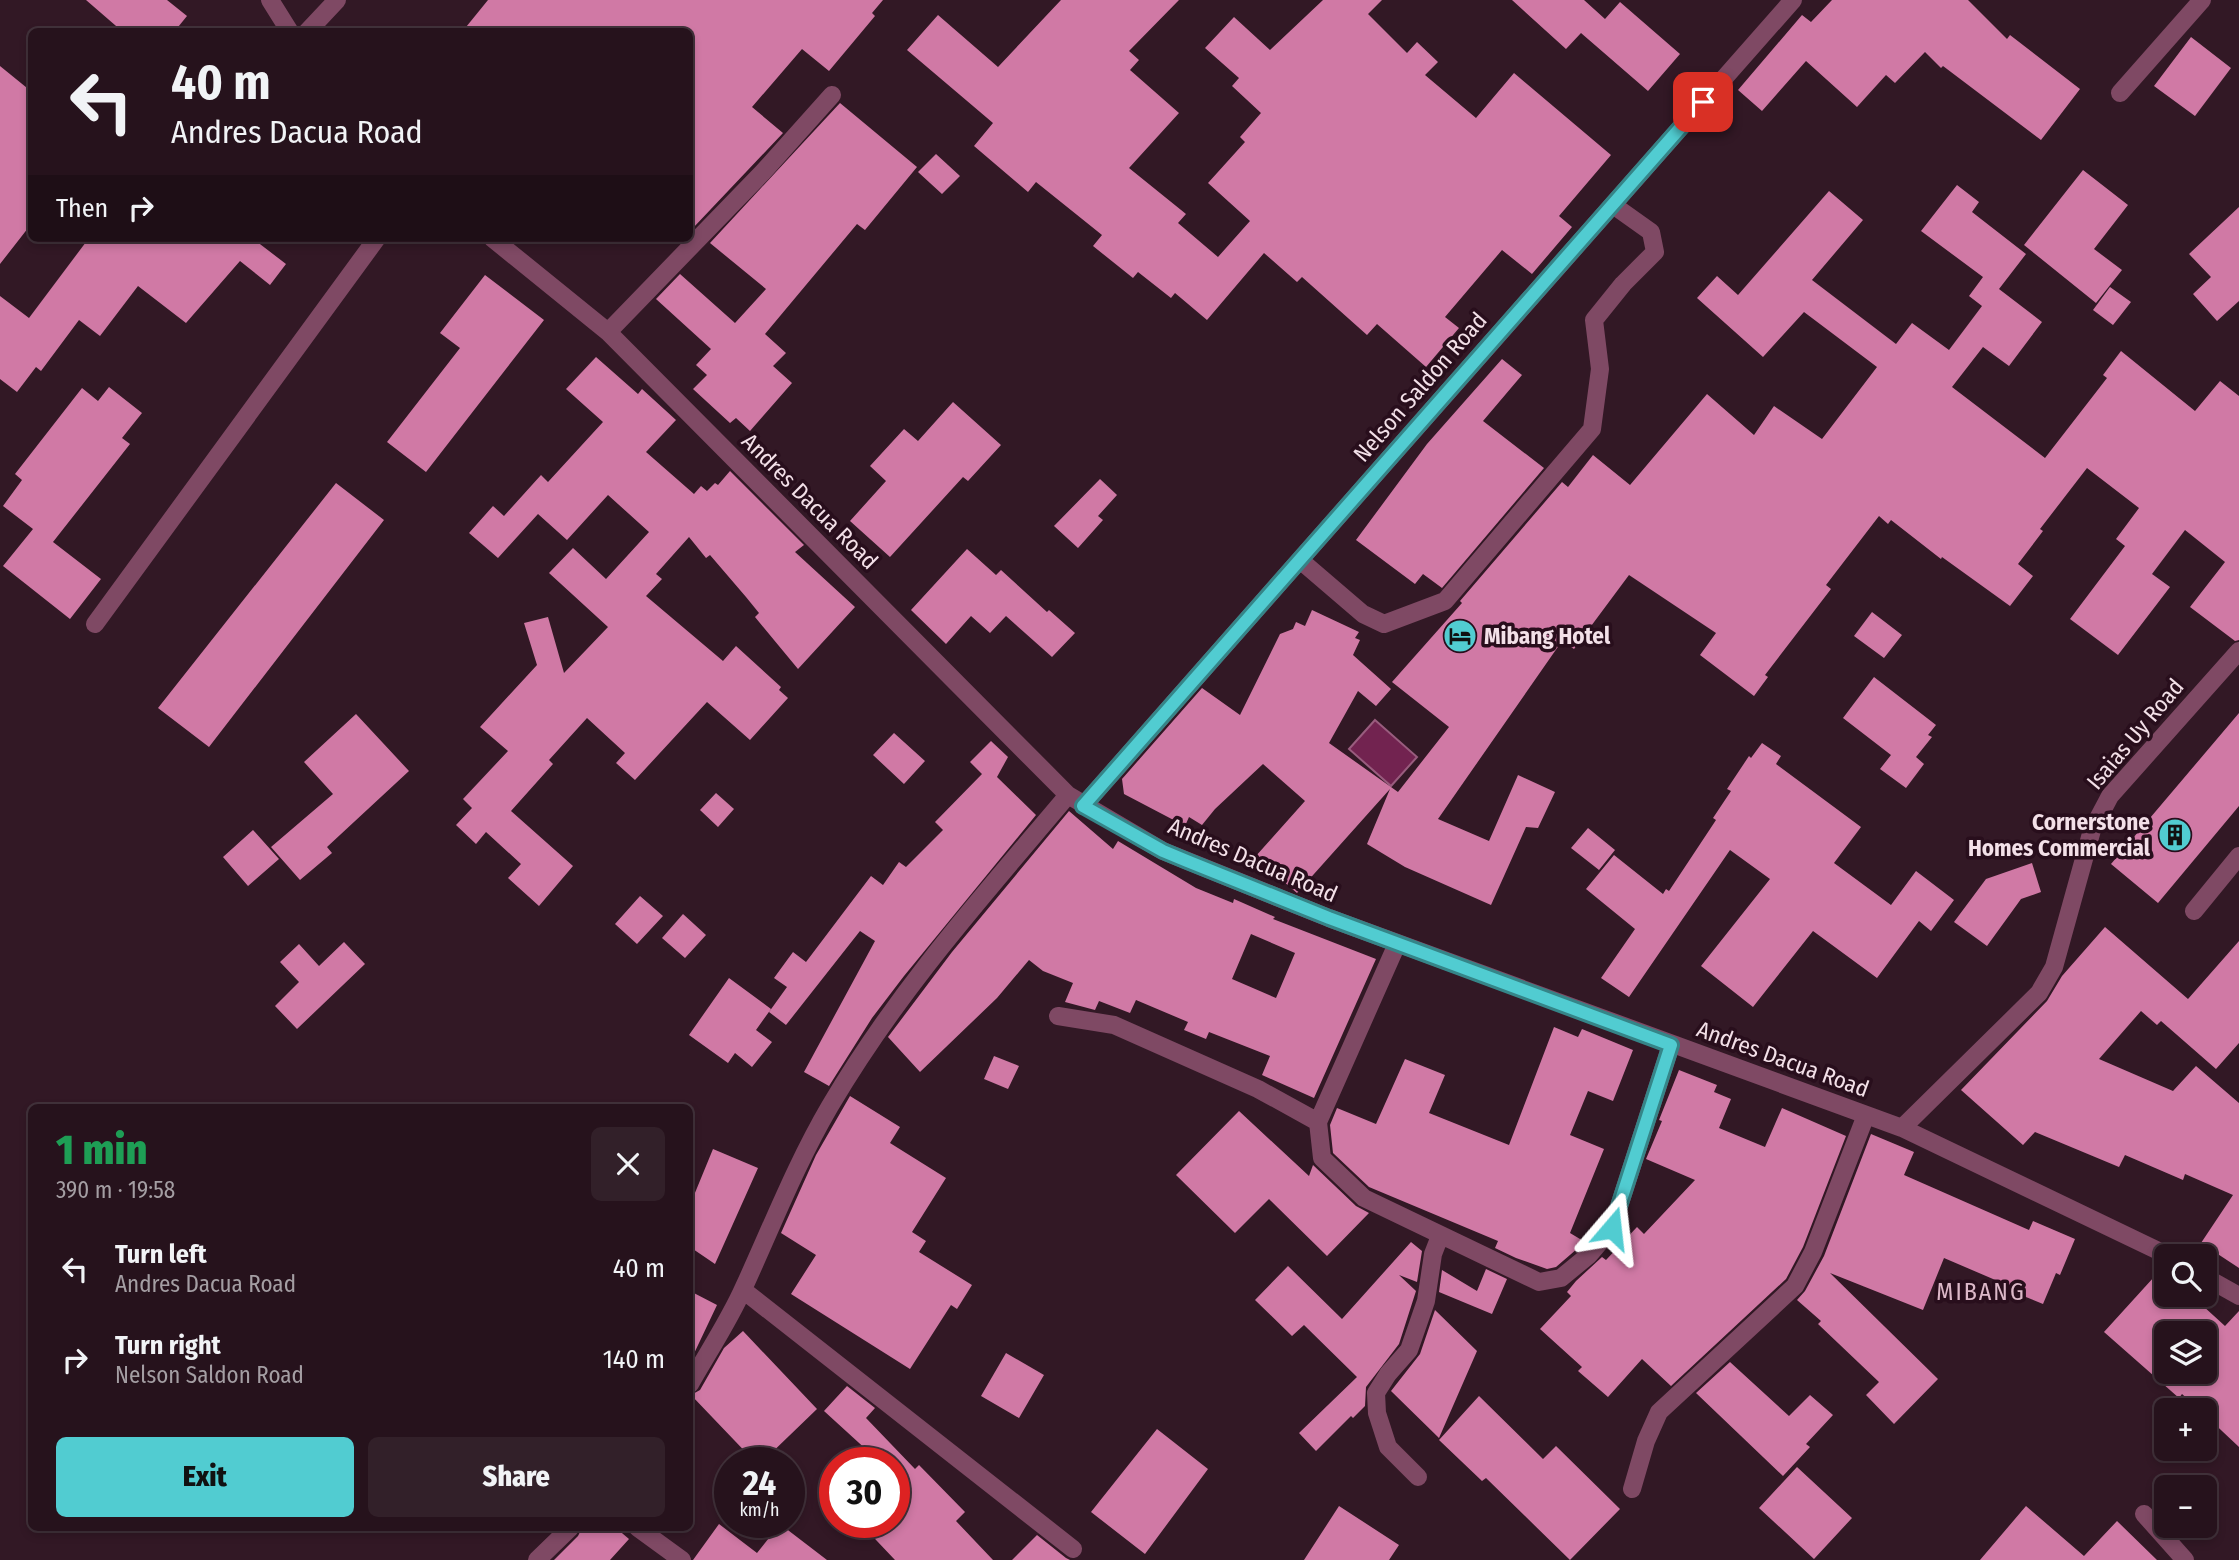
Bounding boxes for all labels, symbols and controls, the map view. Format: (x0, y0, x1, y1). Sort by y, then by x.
text: 40 m (171, 53, 271, 112)
icon: left (56, 56, 147, 147)
pin (1673, 72, 1733, 132)
icon: arrive (1684, 83, 1722, 121)
text: Andres Dacua Road (171, 113, 423, 151)
icon: right (122, 189, 160, 227)
text: Then (56, 193, 108, 224)
street label: Nelson Saldon Road (1347, 307, 1493, 467)
street label: Andres Dacua Road (736, 427, 884, 575)
hotel icon: Mibang Hotel (1441, 617, 1479, 655)
place label: Mibang Hotel (1484, 622, 1611, 650)
street label: Isaias Uy Road (2081, 673, 2189, 795)
place label: Cornerstone Homes Commercial (1968, 808, 2151, 862)
street label: Andres Dacua Road (1164, 812, 1342, 908)
building icon: Cornerstone Homes Commercial (2156, 816, 2194, 854)
street label: Andres Dacua Road (1693, 1015, 1873, 1103)
text: 1 min (56, 1125, 147, 1175)
button: close (591, 1127, 665, 1201)
text: 390 m · 19:58 (56, 1176, 175, 1204)
position arrow (1575, 1191, 1649, 1265)
text: Turn left (115, 1239, 207, 1270)
map controls (2154, 1244, 2217, 1538)
button: search (2154, 1244, 2217, 1307)
icon: left (56, 1250, 94, 1288)
text: 40 m (613, 1253, 665, 1284)
text: Andres Dacua Road (115, 1270, 296, 1298)
district label: MIBANG (1936, 1278, 2026, 1306)
button: layers (2154, 1321, 2217, 1384)
text: Turn right (115, 1330, 221, 1361)
icon: right (56, 1341, 94, 1379)
text: 140 m (603, 1344, 665, 1375)
text: Nelson Saldon Road (115, 1361, 304, 1389)
button: + (2154, 1398, 2217, 1461)
button: Exit (56, 1437, 354, 1517)
button: Share (368, 1437, 665, 1517)
speed limit sign: 30 (819, 1447, 910, 1538)
text: 24 (743, 1462, 776, 1504)
button: − (2154, 1475, 2217, 1538)
text: km/h (739, 1499, 780, 1521)

